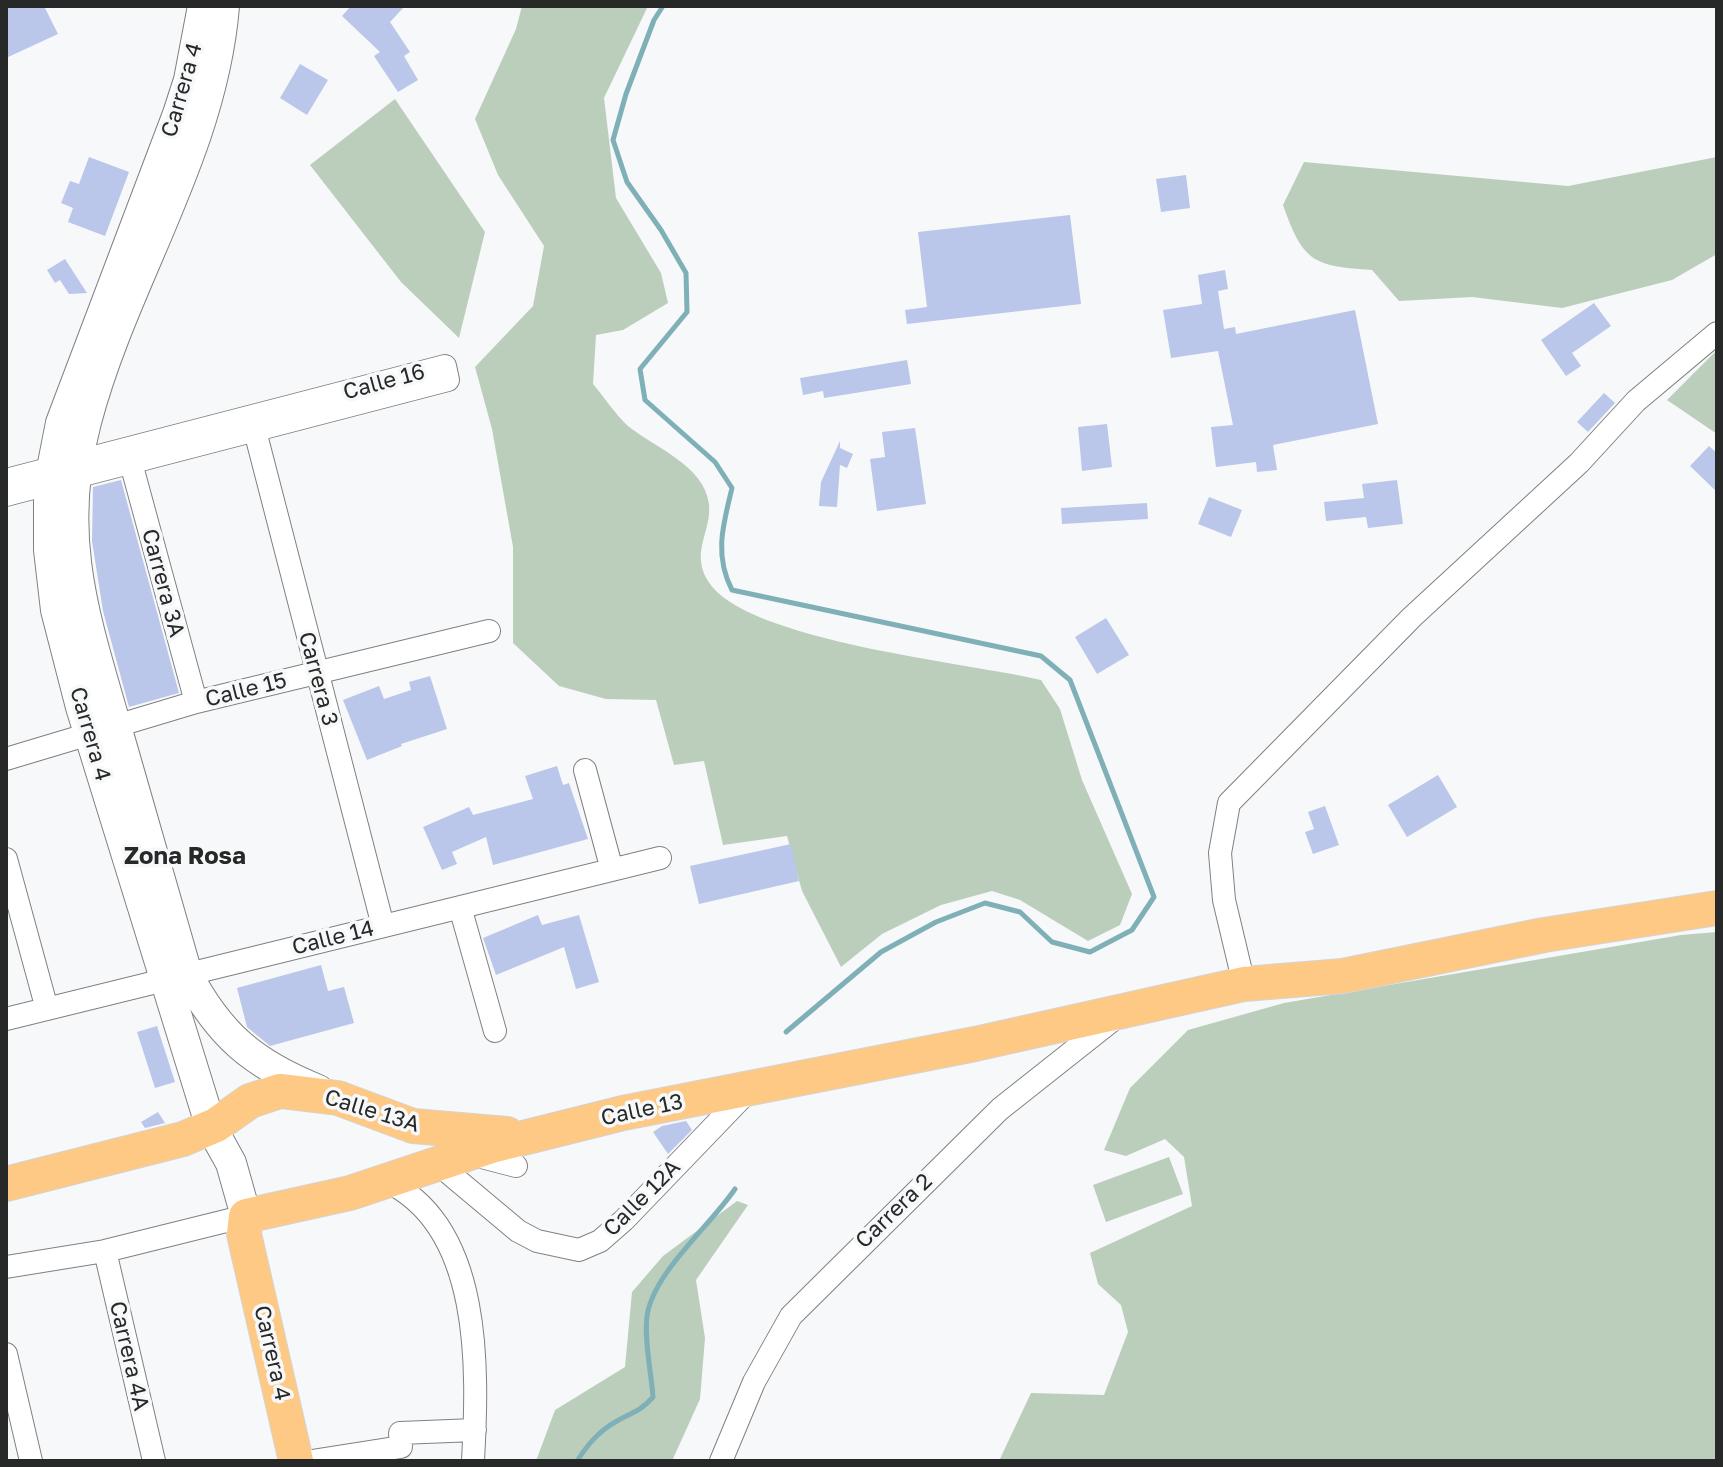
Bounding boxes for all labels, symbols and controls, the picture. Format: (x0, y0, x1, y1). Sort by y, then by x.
street label: Carrera 4 (156, 40, 208, 140)
street label: Calle 16 (340, 358, 428, 406)
street label: Carrera 3A (136, 526, 190, 640)
street label: Carrera 3 (293, 629, 343, 729)
street label: Calle 15 (203, 667, 289, 713)
street label: Carrera 4 (64, 684, 116, 784)
district label: Zona Rosa (124, 842, 246, 870)
street label: Calle 14 (289, 915, 377, 961)
street label: Calle 13A (321, 1084, 423, 1138)
street label: Calle 13 (599, 1088, 685, 1132)
street label: Calle 12A (598, 1154, 686, 1242)
street label: Carrera 2 (850, 1168, 938, 1254)
street label: Carrera 4A (104, 1299, 154, 1413)
street label: Carrera 4 (248, 1303, 296, 1403)

